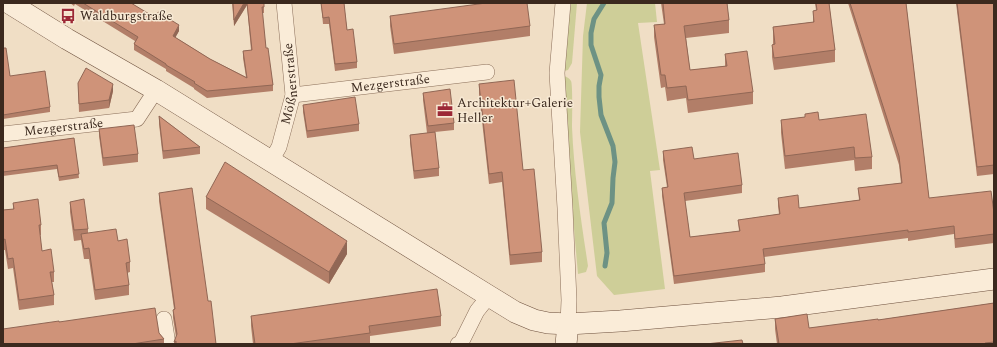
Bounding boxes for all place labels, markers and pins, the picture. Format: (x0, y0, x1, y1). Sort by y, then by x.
place label: Waldburgstraße (80, 6, 173, 26)
bus stop icon: Waldburgstraße (59, 7, 77, 25)
place label: Architektur+Galerie Heller (457, 93, 573, 128)
office icon: Architektur+Galerie Heller (436, 101, 454, 119)

